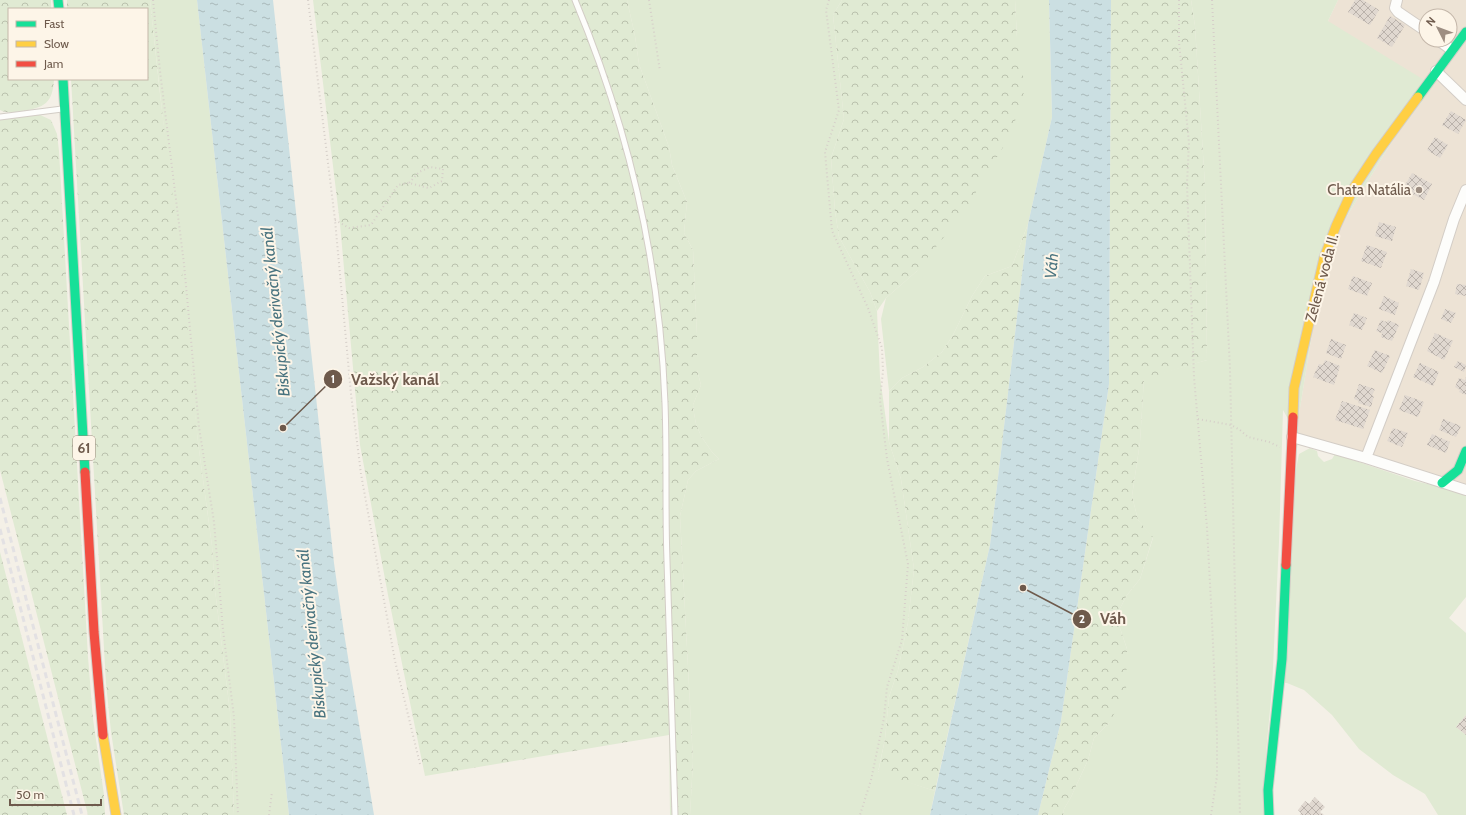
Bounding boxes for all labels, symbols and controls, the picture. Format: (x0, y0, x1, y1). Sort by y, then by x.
legend (8, 8, 148, 80)
north arrow (1418, 8, 1458, 48)
text: N (1423, 14, 1438, 29)
text: Fast (44, 16, 64, 31)
text: Slow (44, 36, 69, 51)
text: Jam (43, 56, 63, 71)
place label: Chata Natália (1327, 181, 1412, 199)
marker: Chata Natália (1414, 185, 1424, 195)
water label: Biskupický derivačný kanál (257, 226, 294, 398)
street label: Zelená voda II. (1302, 232, 1342, 324)
water label: Váh (1041, 252, 1062, 280)
callout: Važský kanál (323, 365, 447, 393)
text: Važský kanál (351, 370, 439, 389)
text: 1 (331, 371, 335, 386)
road number: 61 (73, 436, 95, 460)
water label: Biskupický derivačný kanál (293, 548, 330, 720)
callout: Váh (1072, 605, 1134, 633)
text: Váh (1100, 609, 1126, 628)
text: 2 (1079, 611, 1085, 626)
scale bar (10, 781, 101, 807)
text: 50 m (16, 787, 44, 802)

